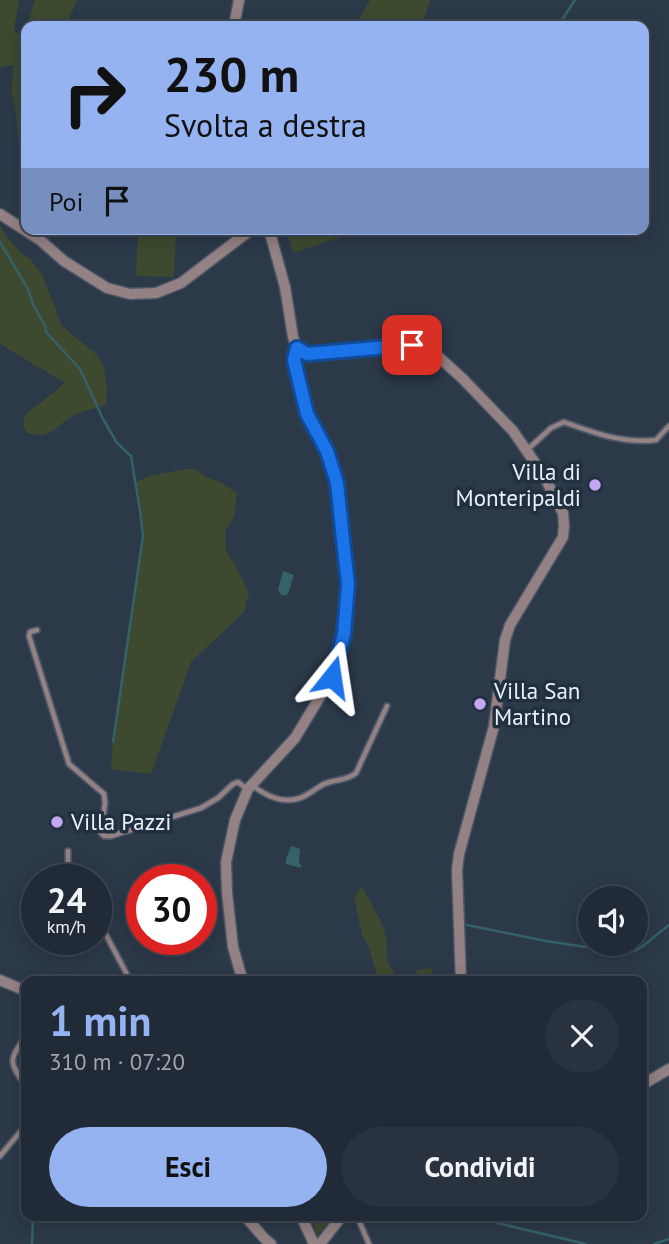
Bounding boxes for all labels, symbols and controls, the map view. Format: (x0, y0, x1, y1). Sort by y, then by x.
text: 230 m (164, 42, 299, 106)
icon: right (49, 49, 140, 140)
text: Svolta a destra (164, 104, 367, 146)
icon: arrive (98, 182, 136, 220)
text: Poi (49, 185, 84, 218)
pin (382, 315, 442, 375)
icon: arrive (393, 326, 431, 364)
place label: Villa di Monteripaldi (456, 457, 581, 512)
marker: Villa di Monteripaldi (587, 477, 603, 493)
position arrow (295, 640, 369, 714)
place label: Villa San Martino (493, 676, 580, 731)
marker: Villa San Martino (472, 696, 488, 712)
place label: Villa Pazzi (70, 807, 171, 836)
marker: Villa Pazzi (49, 814, 65, 830)
speed limit sign: 30 (126, 864, 217, 955)
text: 24 (47, 877, 86, 923)
map controls (578, 886, 648, 956)
button: sound (578, 886, 648, 956)
text: km/h (47, 915, 86, 938)
text: 1 min (49, 993, 151, 1048)
button: close (545, 999, 619, 1073)
text: 310 m · 07:20 (49, 1047, 185, 1076)
button: Esci (49, 1127, 327, 1207)
button: Condividi (341, 1127, 619, 1207)

